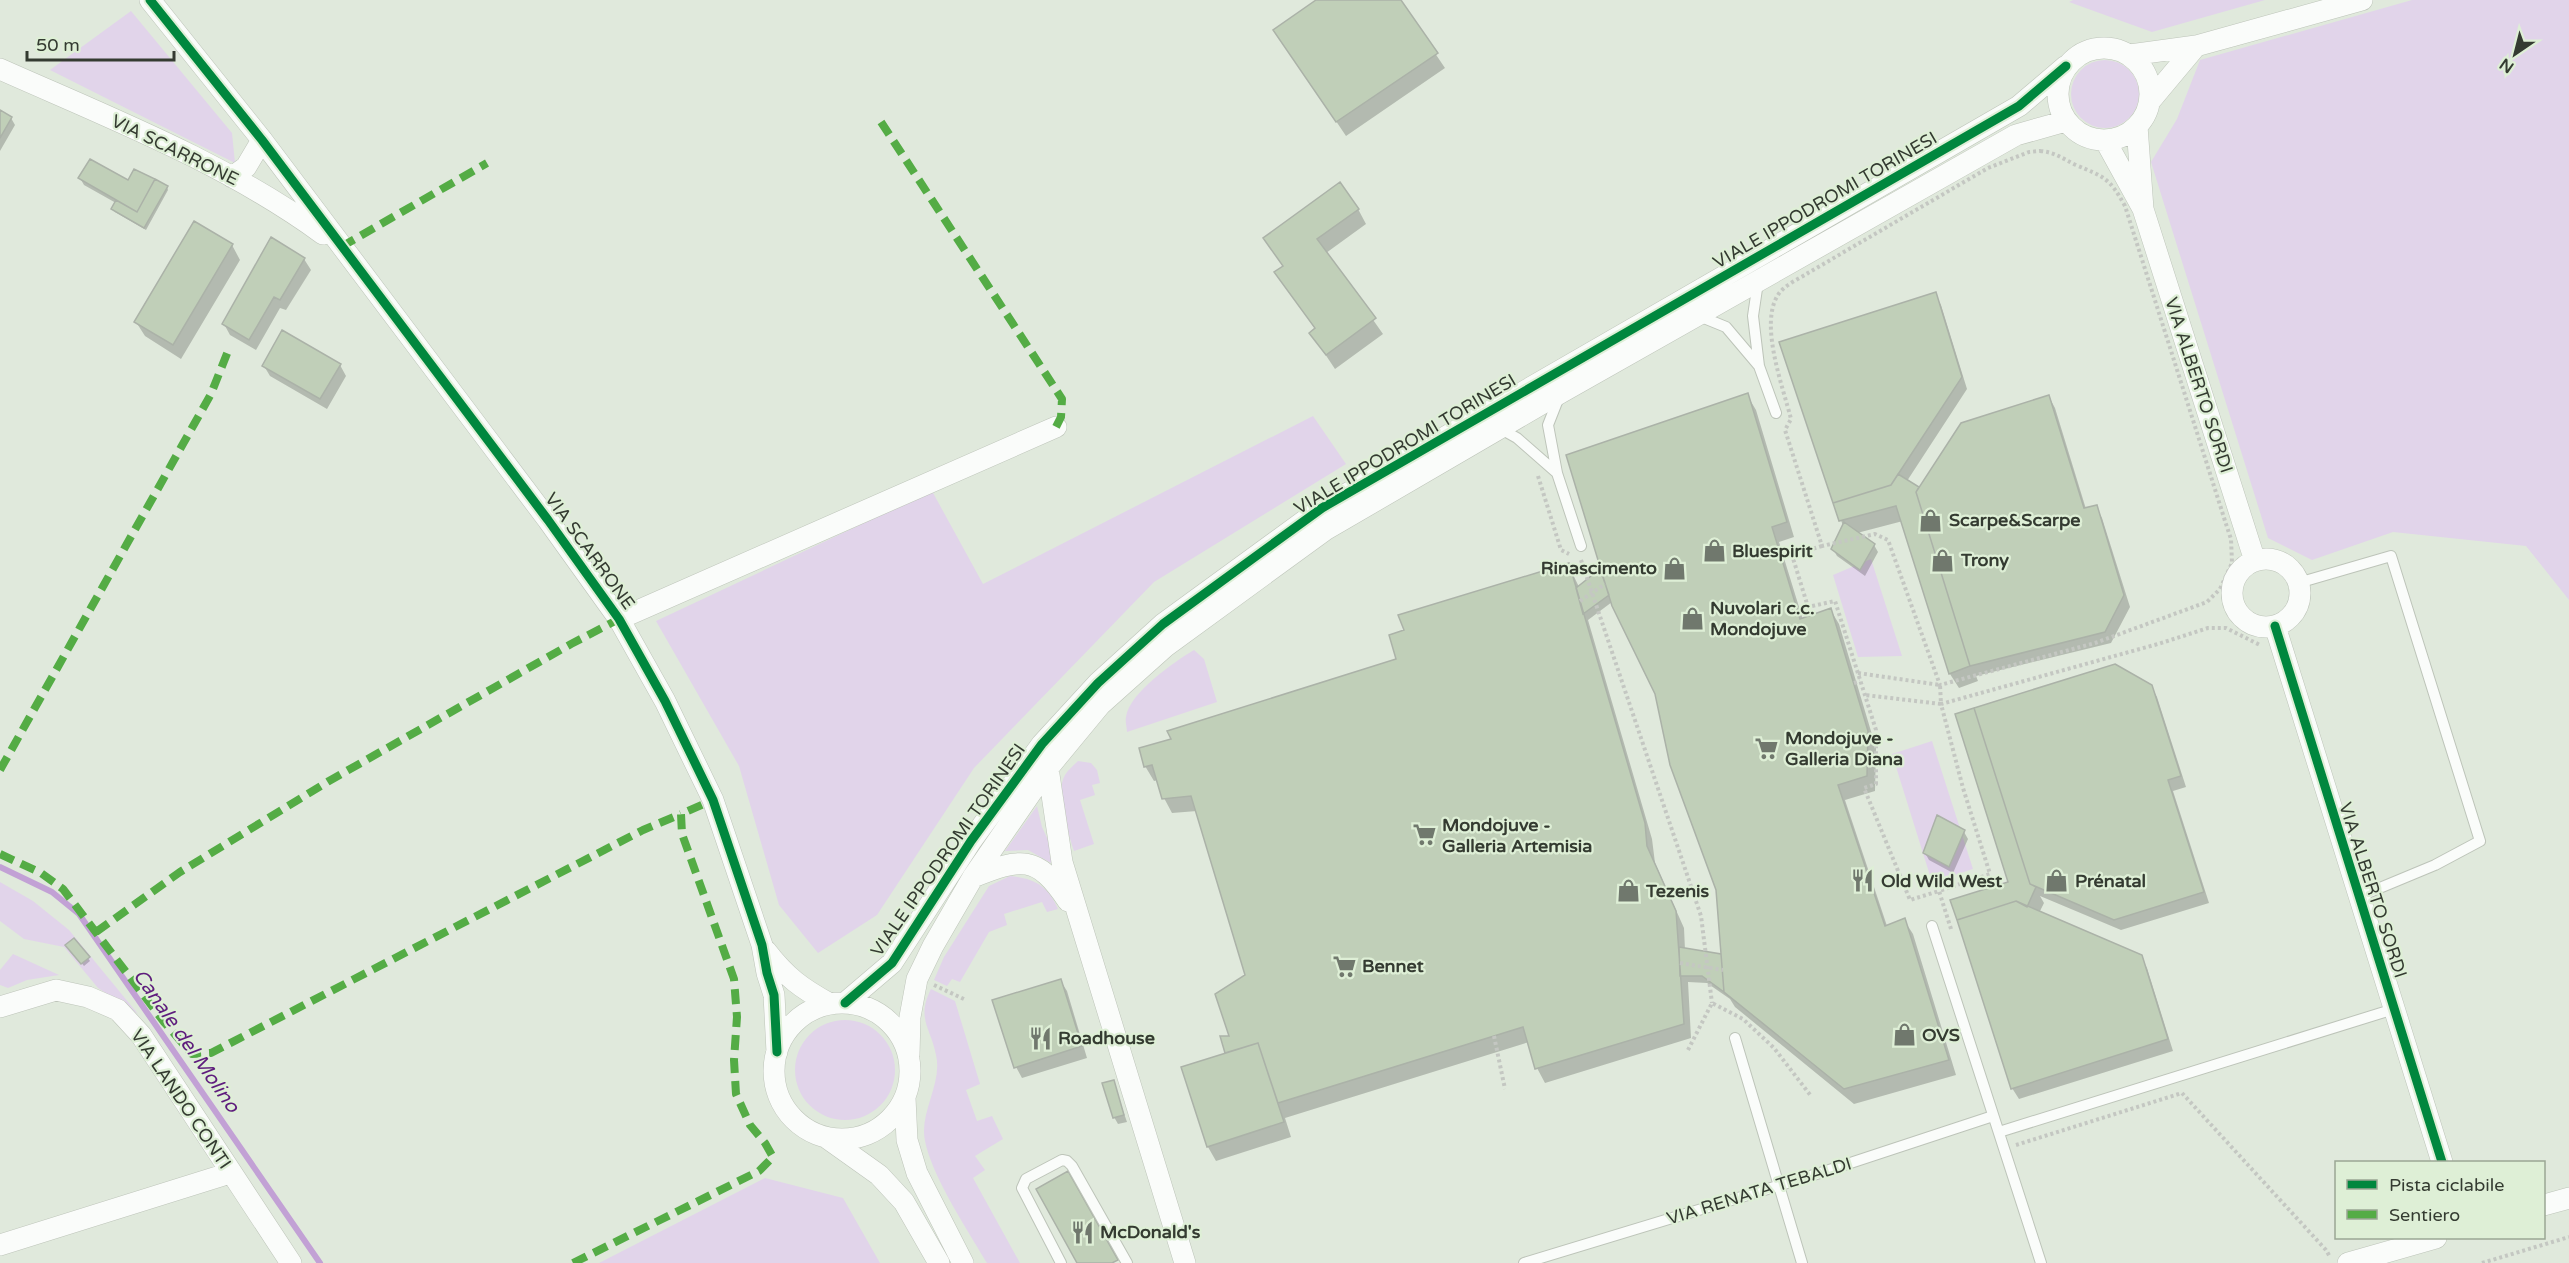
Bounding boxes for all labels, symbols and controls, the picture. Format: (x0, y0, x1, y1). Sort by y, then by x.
scale bar (27, 24, 174, 62)
north arrow (2485, 24, 2545, 84)
text: 50 m (36, 34, 80, 56)
text: N (2496, 54, 2518, 77)
street label: VIA SCARRONE (108, 110, 242, 190)
street label: VIALE IPPODROMI TORINESI (1709, 127, 1941, 273)
street label: VIA ALBERTO SORDI (2160, 294, 2238, 476)
street label: VIALE IPPODROMI TORINESI (1290, 369, 1520, 519)
street label: VIA SCARRONE (540, 488, 640, 614)
shop icon: Scarpe&Scarpe (1918, 507, 1944, 533)
place label: Scarpe&Scarpe (1949, 509, 2081, 531)
shop icon: Bluespirit (1701, 538, 1727, 564)
place label: Bluespirit (1732, 540, 1813, 562)
shop icon: Trony (1930, 547, 1956, 573)
place label: Trony (1960, 549, 2009, 571)
shop icon: Rinascimento (1662, 555, 1688, 581)
place label: Rinascimento (1541, 557, 1657, 579)
place label: Nuvolari c.c. Mondojuve (1710, 597, 1815, 640)
shop icon: Nuvolari c.c. Mondojuve (1679, 605, 1705, 631)
place label: Mondojuve - Galleria Diana (1785, 727, 1903, 770)
supermarket icon: Mondojuve - Galleria Diana (1754, 735, 1780, 761)
street label: VIALE IPPODROMI TORINESI (866, 739, 1030, 961)
street label: VIA ALBERTO SORDI (2334, 799, 2412, 981)
place label: Mondojuve - Galleria Artemisia (1442, 814, 1592, 857)
supermarket icon: Mondojuve - Galleria Artemisia (1411, 822, 1437, 848)
restaurant icon: Old Wild West (1850, 868, 1876, 894)
shop icon: Prénatal (2044, 868, 2070, 894)
place label: Old Wild West (1881, 870, 2002, 892)
place label: Prénatal (2075, 870, 2146, 892)
shop icon: Tezenis (1615, 878, 1641, 904)
place label: Tezenis (1645, 880, 1710, 902)
supermarket icon: Bennet (1331, 953, 1357, 979)
place label: Bennet (1362, 955, 1424, 977)
water label: Canale del Molino (128, 965, 245, 1118)
shop icon: OVS (1891, 1022, 1917, 1048)
place label: OVS (1922, 1024, 1960, 1046)
street label: VIA LANDO CONTI (126, 1025, 236, 1173)
restaurant icon: Roadhouse (1027, 1025, 1053, 1051)
place label: Roadhouse (1058, 1027, 1155, 1049)
street label: VIA RENATA TEBALDI (1664, 1152, 1854, 1230)
legend (2335, 1161, 2545, 1239)
text: Pista ciclabile (2389, 1174, 2504, 1196)
text: Sentiero (2389, 1204, 2460, 1226)
restaurant icon: McDonald's (1069, 1219, 1095, 1245)
place label: McDonald's (1100, 1221, 1201, 1243)

